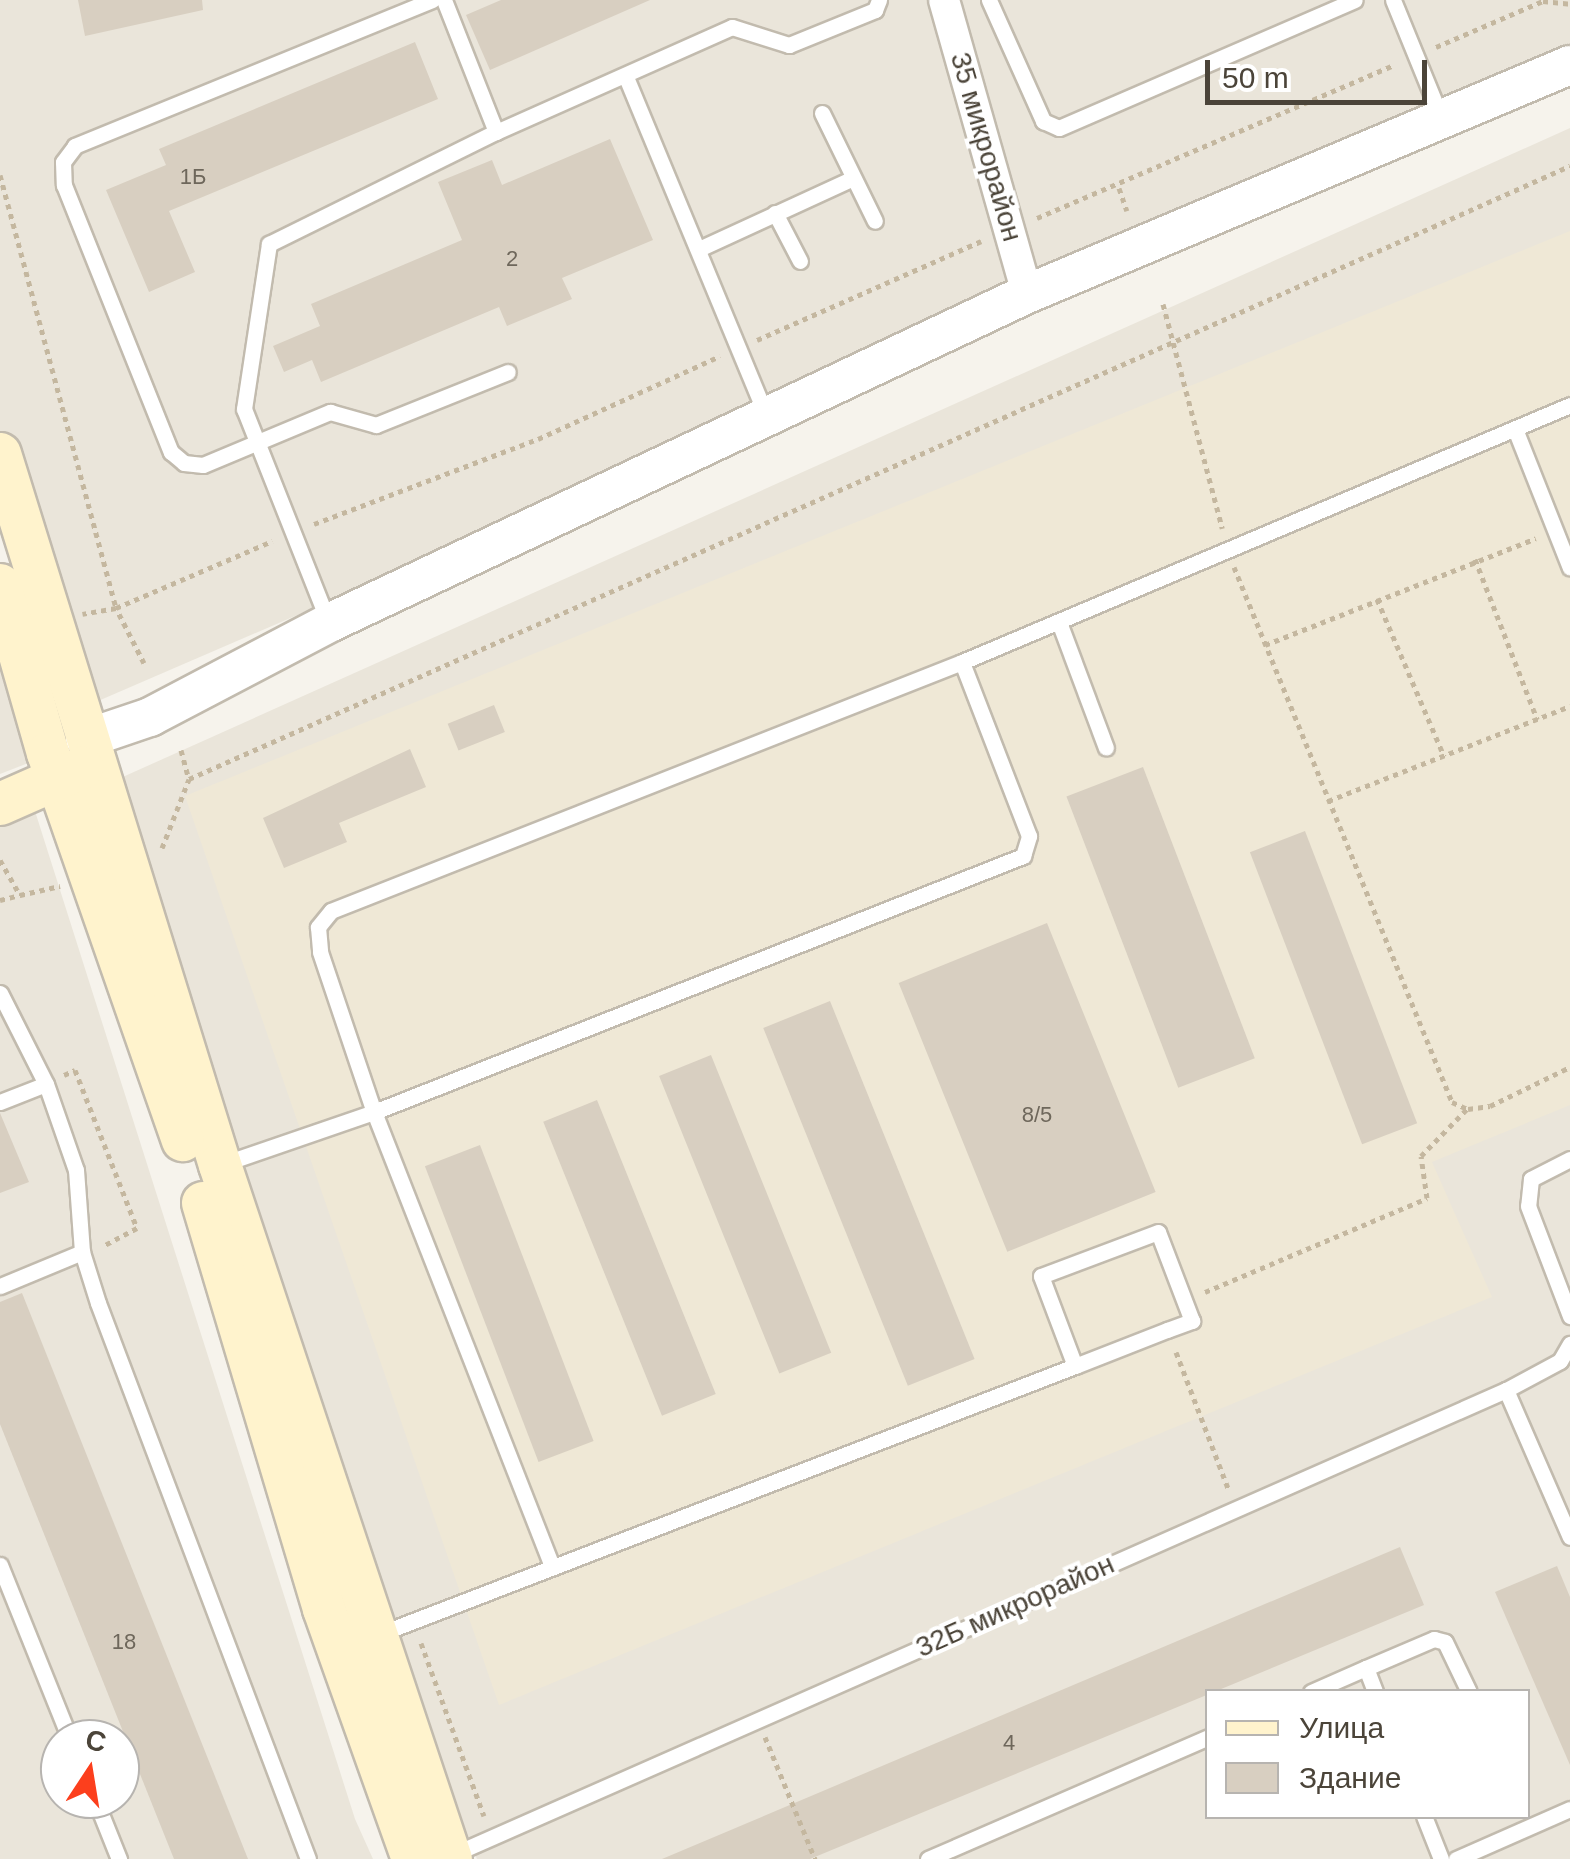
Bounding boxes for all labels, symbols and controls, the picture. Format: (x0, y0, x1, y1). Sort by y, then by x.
scale bar (1210, 40, 1432, 102)
street label: 35 микрорайон (943, 49, 1029, 245)
text: 50 m (1222, 61, 1289, 94)
house number: 1Б (180, 164, 206, 190)
house number: 2 (506, 246, 518, 272)
house number: 8/5 (1022, 1102, 1052, 1128)
street label: 32Б микрорайон (911, 1547, 1119, 1665)
house number: 18 (112, 1629, 136, 1655)
legend (1205, 1689, 1530, 1819)
text: Улица (1299, 1711, 1384, 1744)
north arrow (40, 1719, 140, 1819)
text: С (83, 1724, 109, 1758)
house number: 4 (1003, 1730, 1015, 1756)
text: Здание (1299, 1761, 1401, 1794)

